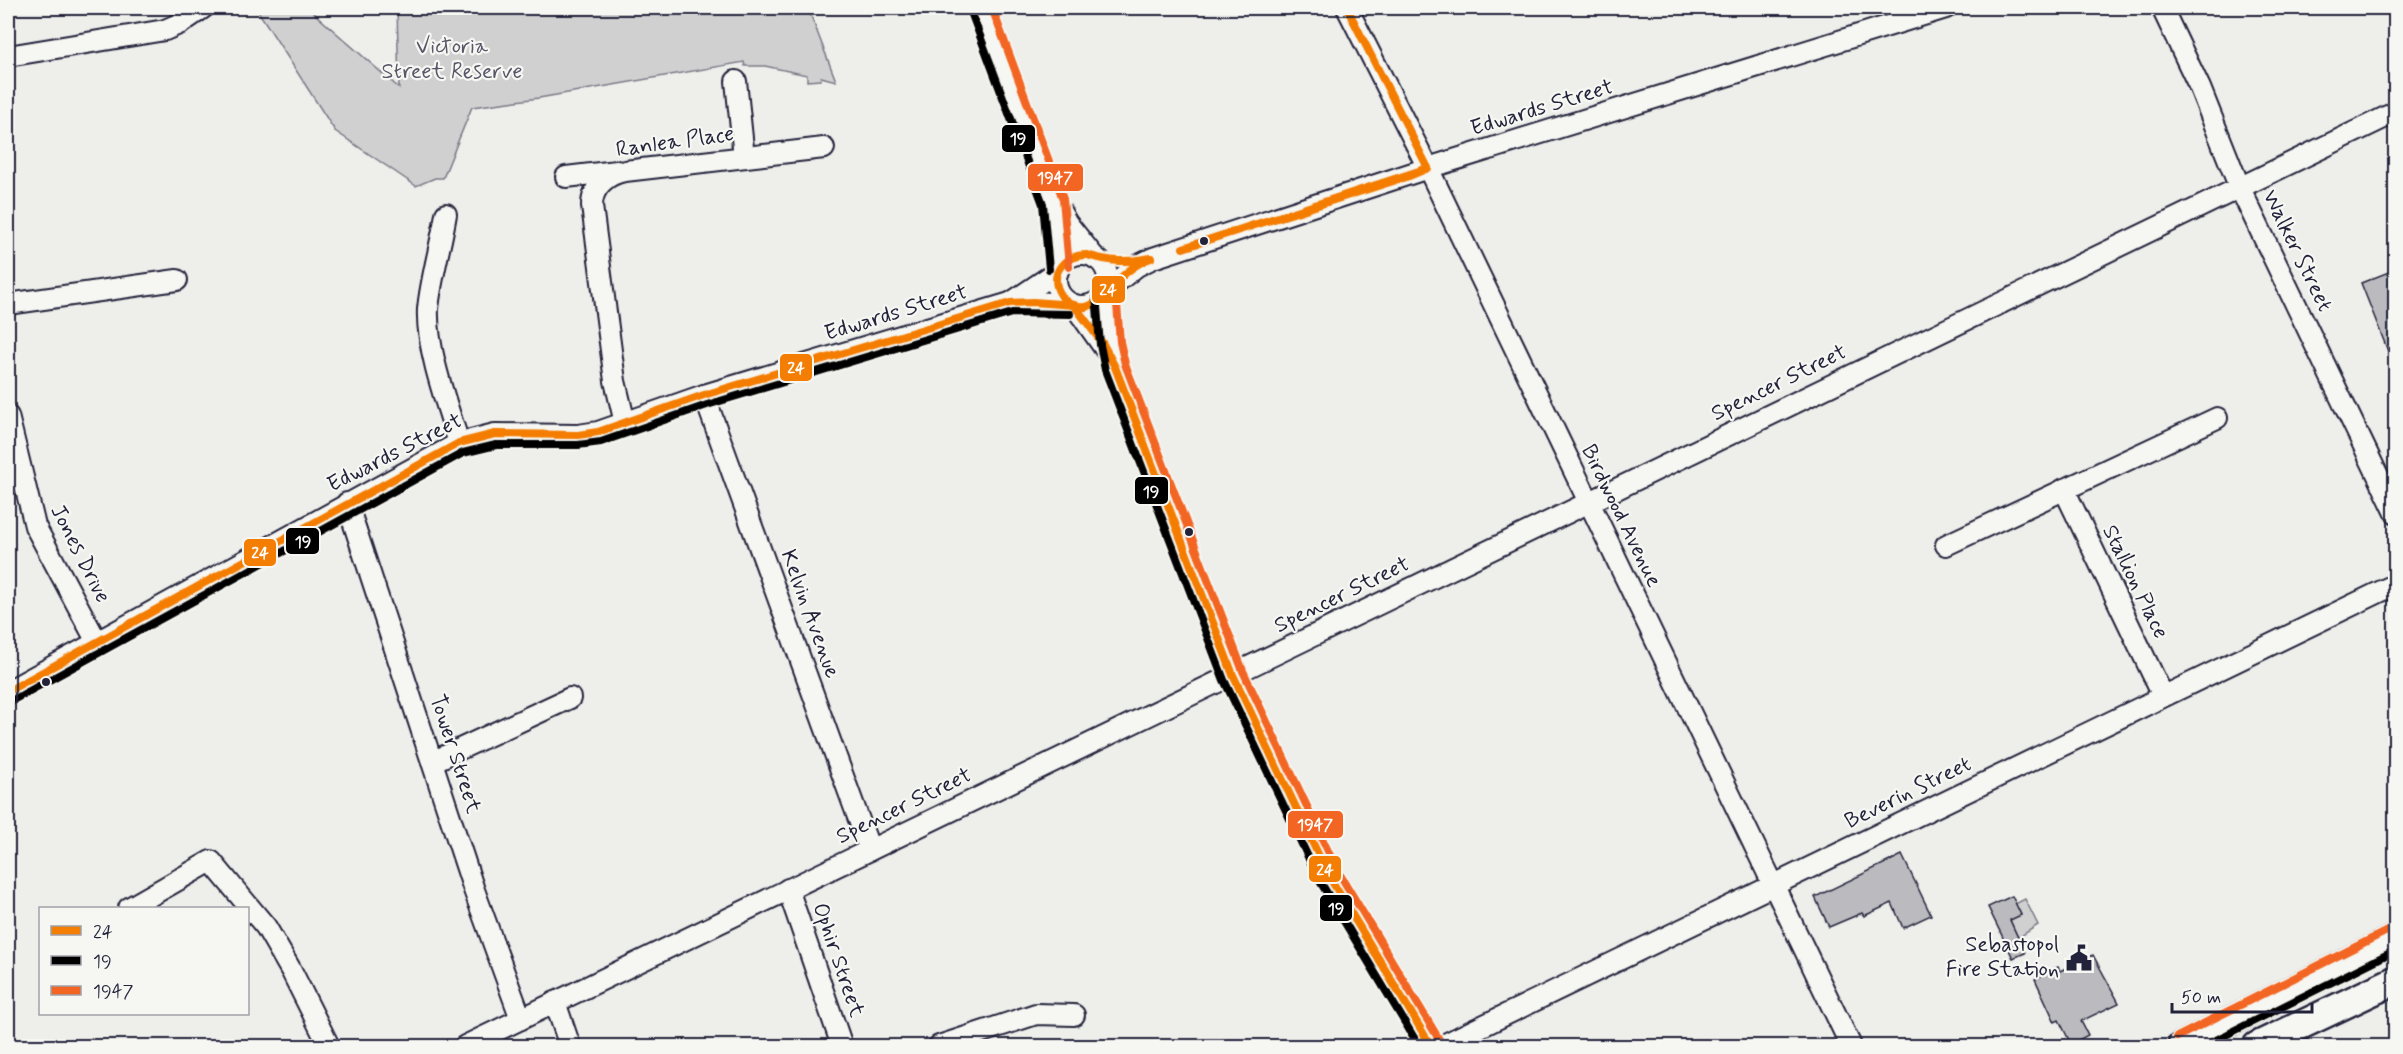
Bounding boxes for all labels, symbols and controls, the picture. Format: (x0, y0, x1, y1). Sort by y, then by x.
park label: Victoria Street Reserve (381, 33, 523, 86)
street label: Edwards Street (1467, 73, 1617, 143)
street label: Ranlea Place (614, 120, 736, 164)
line badge: 19 (1001, 124, 1036, 153)
text: 19 (1010, 129, 1026, 150)
line badge: 1947 (1027, 163, 1084, 192)
text: 1947 (1037, 168, 1073, 189)
street label: Walker Street (2256, 186, 2338, 316)
unlabelled marker (1198, 235, 1210, 247)
line badge: 24 (1091, 275, 1126, 304)
street label: Edwards Street (821, 278, 971, 348)
text: 24 (1099, 280, 1117, 301)
street label: Spencer Street (1707, 338, 1851, 428)
line badge: 24 (779, 353, 813, 382)
text: 24 (787, 358, 805, 379)
street label: Edwards Street (323, 407, 467, 499)
street label: Birdwood Avenue (1574, 440, 1668, 592)
line badge: 19 (1134, 476, 1169, 505)
text: 19 (1143, 482, 1159, 503)
street label: Jones Drive (43, 500, 117, 608)
street label: Stallion Place (2095, 520, 2175, 644)
unlabelled marker (1183, 526, 1195, 538)
line badge: 19 (285, 527, 320, 555)
text: 19 (295, 532, 311, 553)
line badge: 24 (243, 538, 277, 567)
text: 24 (251, 543, 269, 564)
street label: Kelvin Avenue (774, 546, 846, 682)
street label: Spencer Street (1270, 550, 1414, 640)
unlabelled marker (40, 676, 52, 688)
street label: Tower Street (423, 691, 487, 817)
street label: Beverin Street (1840, 750, 1976, 836)
street label: Spencer Street (832, 761, 976, 851)
line badge: 1947 (1287, 810, 1344, 839)
text: 1947 (1297, 815, 1333, 836)
line badge: 24 (1308, 855, 1342, 883)
text: 24 (1316, 860, 1334, 881)
line badge: 19 (1319, 894, 1353, 922)
street label: Ophir Street (805, 899, 871, 1021)
text: 19 (1328, 899, 1344, 920)
legend (39, 907, 249, 1015)
text: 24 (93, 920, 113, 944)
place label: Sebastopol Fire Station (1946, 931, 2059, 984)
public building icon: Sebastopol Fire Station (2064, 943, 2094, 973)
text: 19 (93, 950, 112, 974)
scale bar (2172, 976, 2312, 1014)
text: 1947 (93, 980, 133, 1004)
text: 50 m (2181, 986, 2221, 1010)

